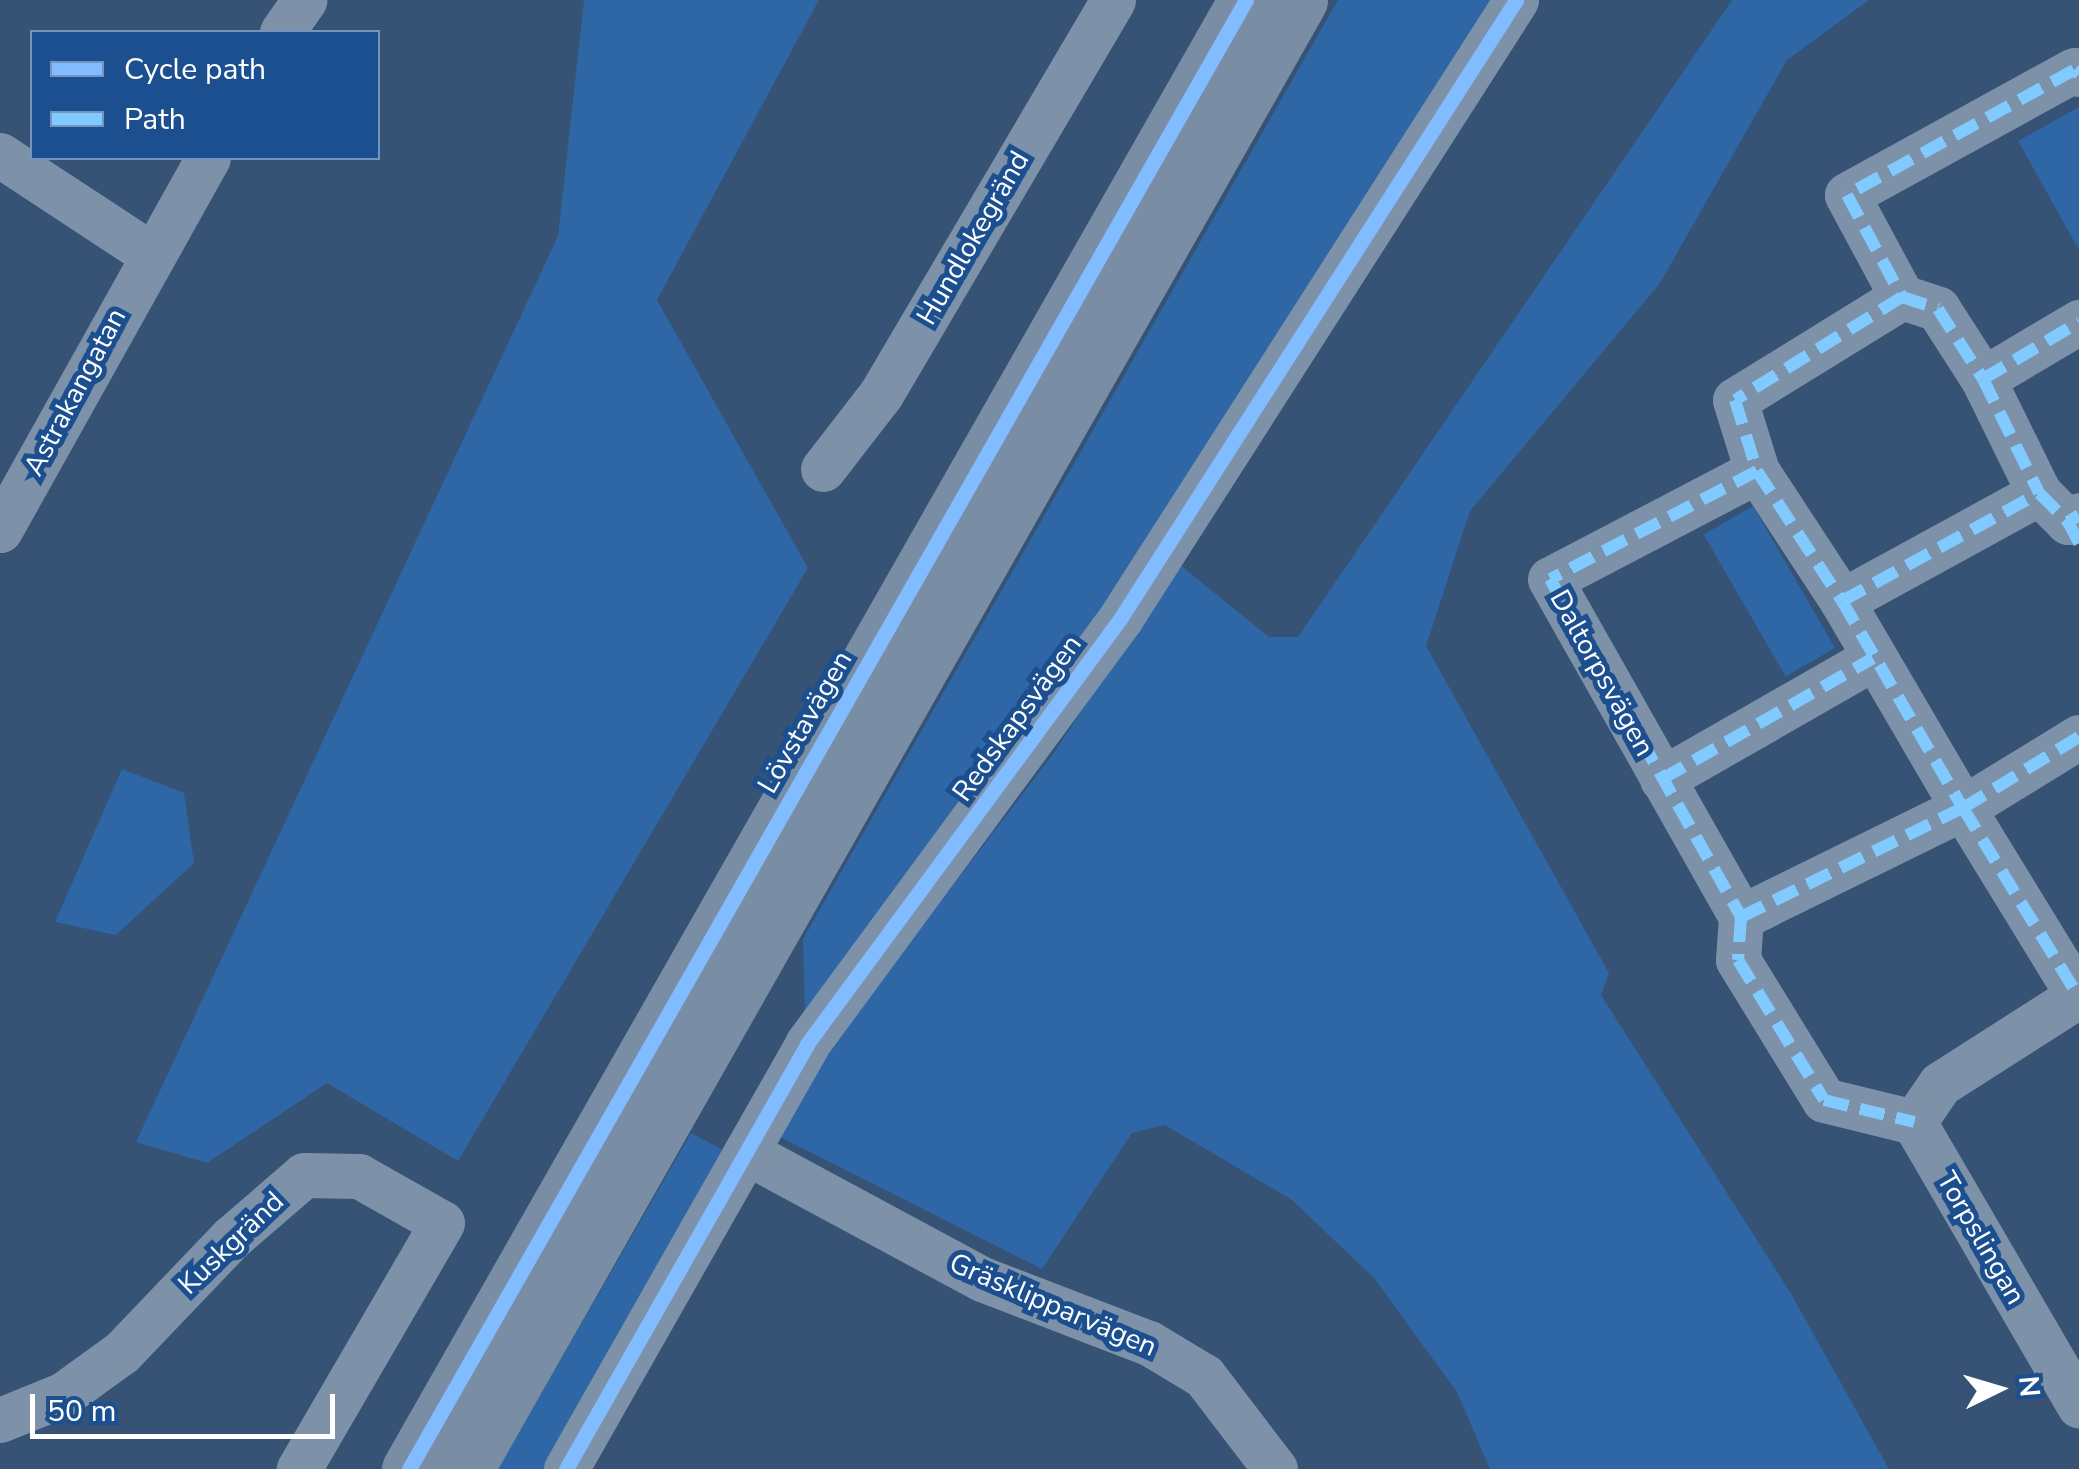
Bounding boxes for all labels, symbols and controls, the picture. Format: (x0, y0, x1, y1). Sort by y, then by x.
legend (30, 30, 380, 160)
text: Cycle path (124, 49, 266, 90)
text: Path (124, 99, 186, 140)
street label: Hundlokegränd (910, 145, 1036, 331)
street label: Astrakangatan (17, 303, 133, 481)
street label: Daltorpsvägen (1543, 584, 1661, 762)
street label: Redskapsvägen (945, 628, 1089, 808)
street label: Lövstavägen (751, 645, 859, 799)
street label: Torpslingan (1929, 1166, 2033, 1310)
street label: Kuskgränd (171, 1185, 291, 1301)
street label: Gräsklipparvägen (944, 1246, 1162, 1364)
north arrow (1949, 1339, 2049, 1439)
scale bar (35, 1374, 340, 1436)
text: N (2009, 1374, 2049, 1398)
text: 50 m (47, 1391, 116, 1432)

